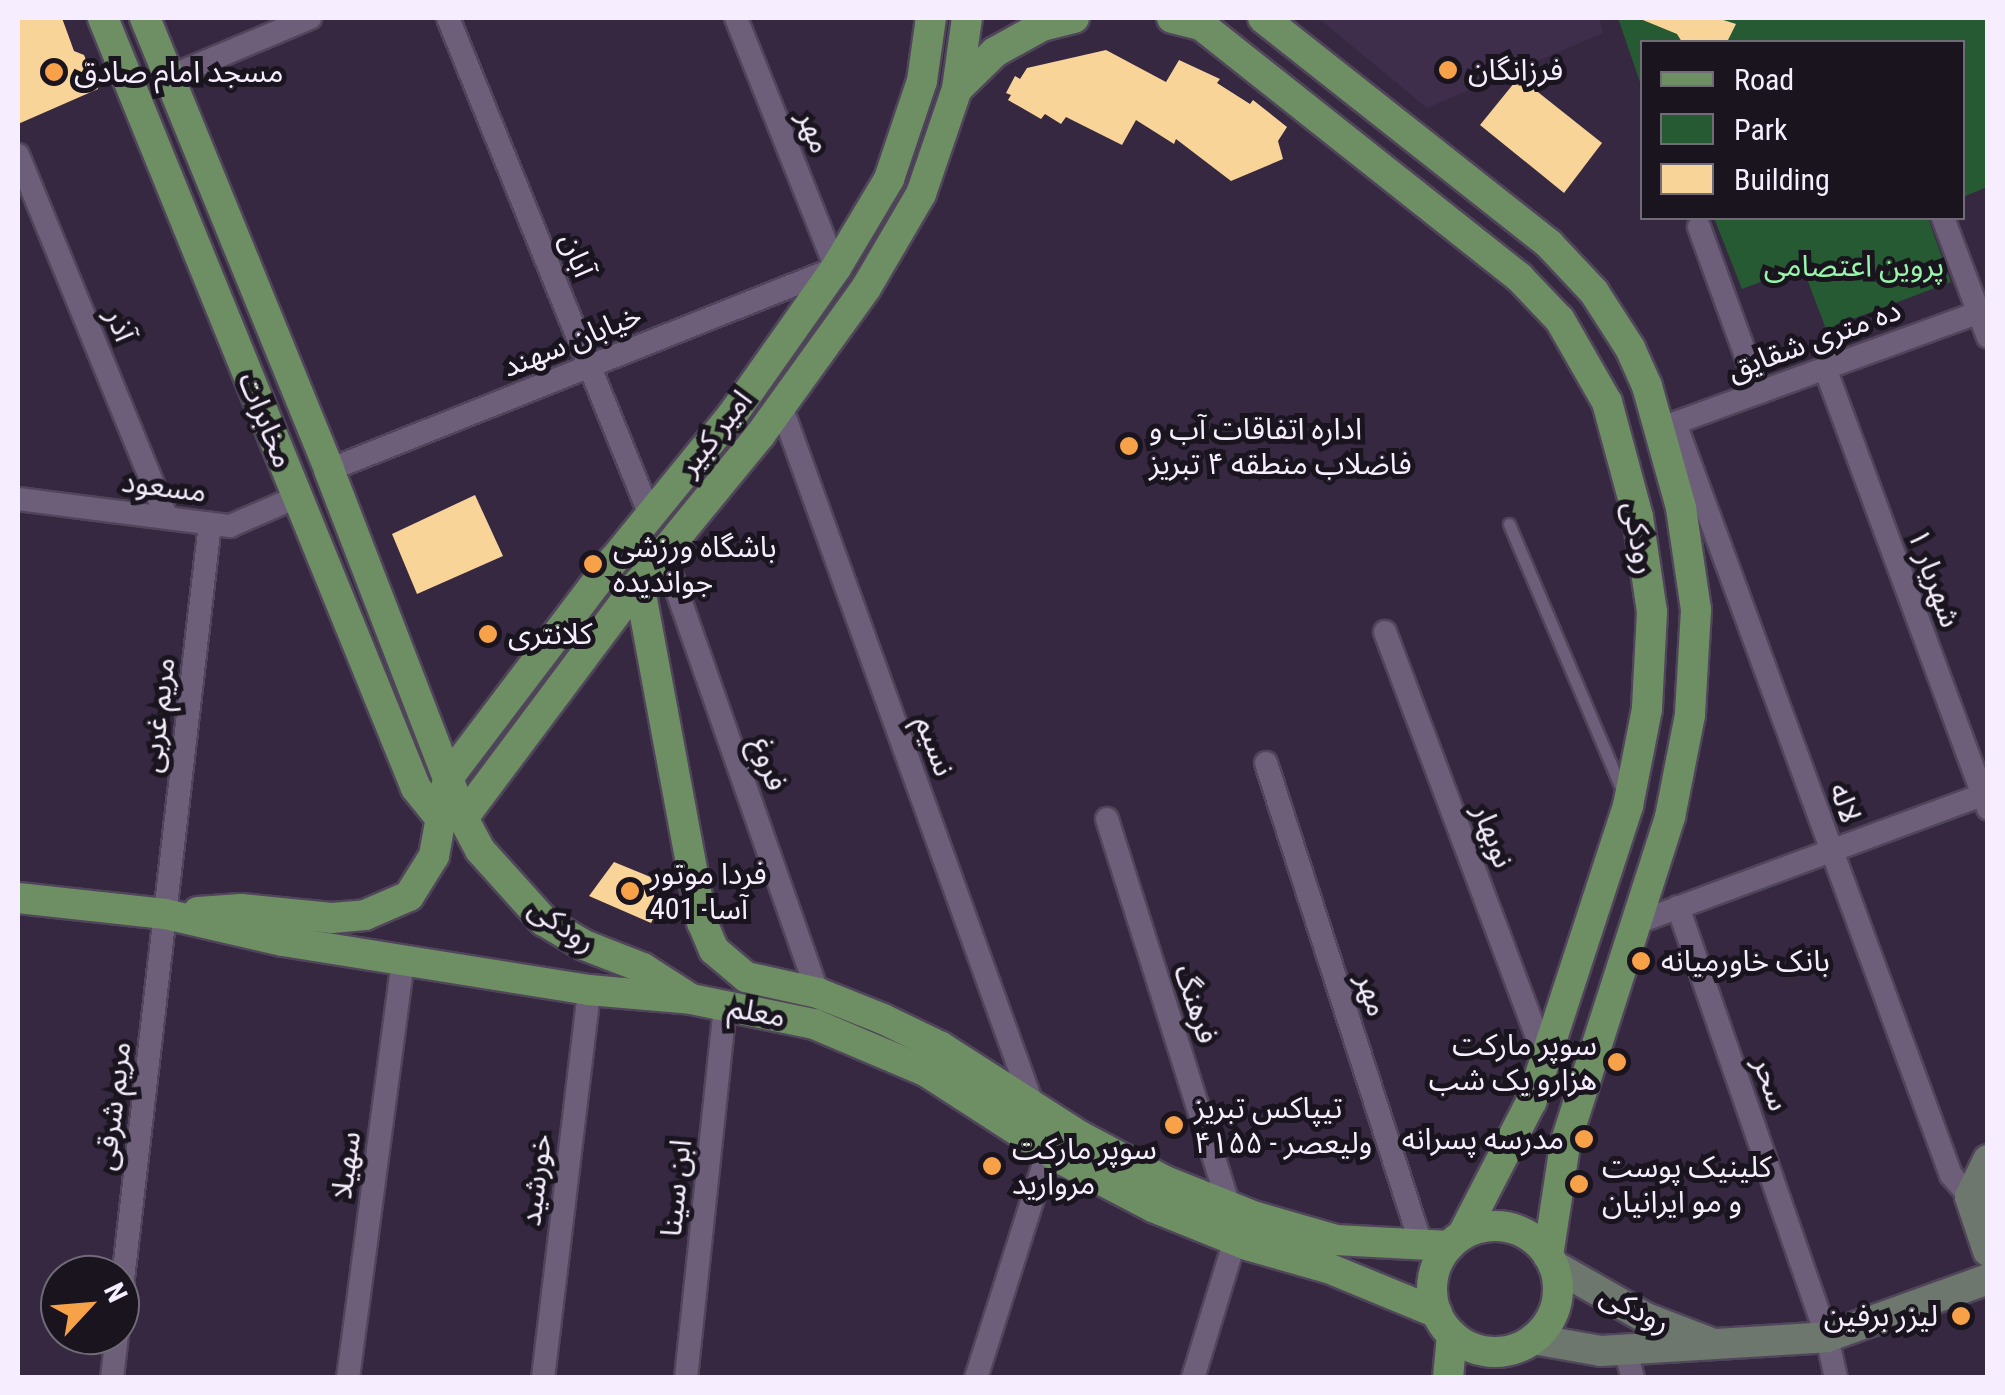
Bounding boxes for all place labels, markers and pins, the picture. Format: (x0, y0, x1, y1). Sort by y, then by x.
place label: فرزانگان (1468, 52, 1563, 88)
place label: مسجد امام صادق (74, 54, 284, 90)
marker: فرزانگان (1437, 59, 1459, 81)
marker: مسجد امام صادق (43, 61, 65, 83)
place label: اداره اتفاقات آب و فاضلاب منطقه ۴ تبریز (1149, 411, 1412, 482)
marker: اداره اتفاقات آب و فاضلاب منطقه ۴ تبریز (1118, 435, 1140, 457)
place label: باشگاه ورزشی جواندیده (613, 529, 776, 600)
marker: باشگاه ورزشی جواندیده (582, 553, 604, 575)
place label: کلانتری (508, 616, 592, 652)
marker: کلانتری (477, 623, 499, 645)
place label: فردا موتور 401 -آسا (650, 856, 767, 926)
marker: فردا موتور 401 -آسا (619, 880, 641, 902)
place label: بانک خاورمیانه (1661, 943, 1830, 979)
marker: بانک خاورمیانه (1630, 950, 1652, 972)
place label: سوپر مارکت هزارو یک شب (1429, 1027, 1597, 1098)
marker: سوپر مارکت هزارو یک شب (1606, 1051, 1628, 1073)
place label: تیپاکس تبریز ولیعصر - ۴۱۵۵ (1194, 1090, 1372, 1160)
marker: تیپاکس تبریز ولیعصر - ۴۱۵۵ (1163, 1114, 1185, 1136)
place label: مدرسه پسرانه (1402, 1121, 1564, 1157)
marker: مدرسه پسرانه (1573, 1128, 1595, 1150)
place label: سوپر مارکت مروارید (1012, 1131, 1157, 1202)
place label: کلینیک پوست و مو ایرانیان (1602, 1149, 1772, 1220)
marker: سوپر مارکت مروارید (981, 1155, 1003, 1177)
marker: کلینیک پوست و مو ایرانیان (1566, 1171, 1592, 1197)
place label: لیزر برفین (1824, 1298, 1938, 1334)
marker: لیزر برفین (1948, 1303, 1974, 1329)

